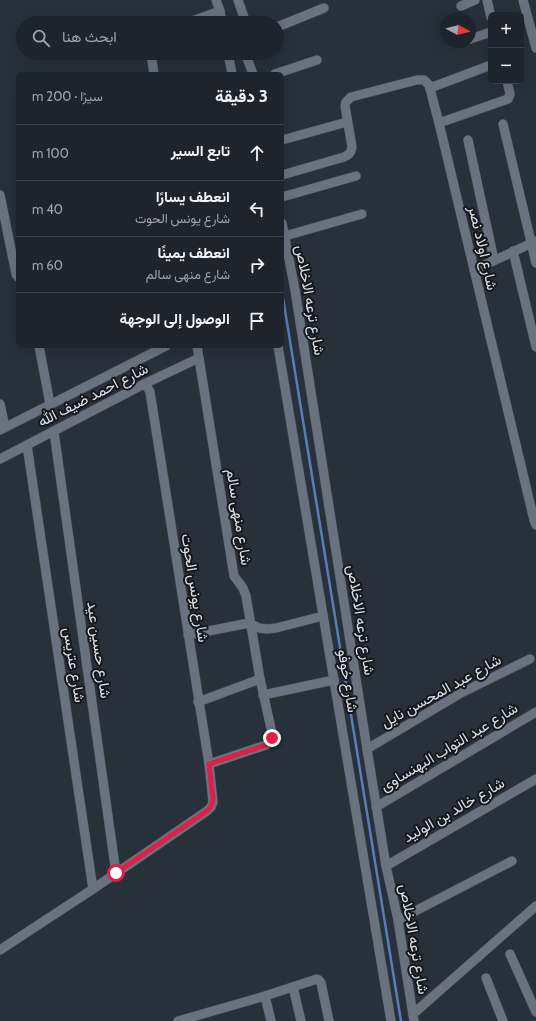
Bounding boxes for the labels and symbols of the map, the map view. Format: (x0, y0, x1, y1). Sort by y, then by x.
north arrow (440, 12, 476, 48)
street label: شارع اولاد نصر (462, 203, 501, 292)
street label: شارع ترعه الاخلاص (289, 244, 329, 357)
street label: شارع احمد ضيف الله (35, 359, 152, 432)
street label: شارع منهى سالم (221, 468, 256, 567)
street label: شارع يونس الحوت (176, 532, 212, 644)
street label: شارع ترعه الاخلاص (341, 564, 379, 677)
street label: شارع حسين عيد (81, 600, 115, 700)
street label: شارع عتريس (57, 626, 89, 704)
street label: شارع خوفو (332, 648, 362, 714)
street label: شارع عبد المحسن نايل (378, 650, 505, 733)
street label: شارع عبد التواب البهنساوى (377, 699, 522, 797)
route end (263, 729, 281, 747)
street label: شارع خالد بن الوليد (400, 774, 509, 848)
route start (107, 864, 125, 882)
street label: شارع ترعه الاخلاص (393, 883, 433, 996)

